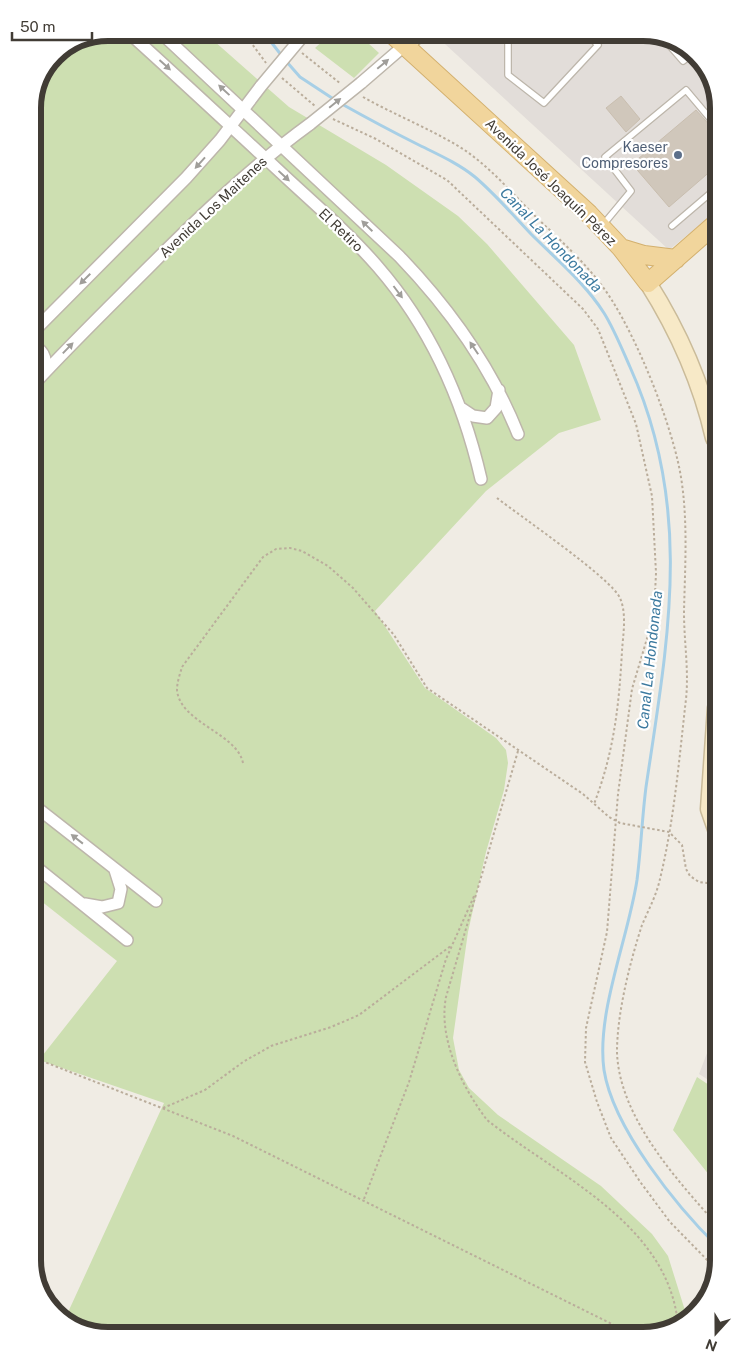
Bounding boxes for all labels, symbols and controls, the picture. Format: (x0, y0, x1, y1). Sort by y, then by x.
scale bar (12, 10, 92, 42)
text: 50 m (20, 18, 55, 35)
one-way arrow (376, 59, 389, 70)
one-way arrow (159, 60, 172, 71)
one-way arrow (219, 84, 231, 96)
one-way arrow (329, 98, 342, 109)
street label: Avenida José Joaquín Pérez (482, 115, 620, 249)
place label: Kaeser Compresores (581, 139, 668, 171)
marker: Kaeser Compresores (672, 149, 684, 161)
street label: Avenida Los Maitenes (156, 153, 270, 261)
one-way arrow (194, 157, 205, 170)
one-way arrow (278, 170, 290, 182)
water label: Canal La Hondonada (497, 184, 606, 296)
street label: El Retiro (316, 205, 366, 255)
one-way arrow (361, 221, 373, 233)
one-way arrow (79, 272, 91, 284)
one-way arrow (393, 285, 403, 299)
one-way arrow (470, 341, 479, 354)
one-way arrow (62, 343, 74, 355)
water label: Canal La Hondonada (634, 590, 665, 730)
one-way arrow (70, 833, 83, 844)
north arrow (691, 1308, 741, 1358)
text: N (703, 1336, 719, 1355)

